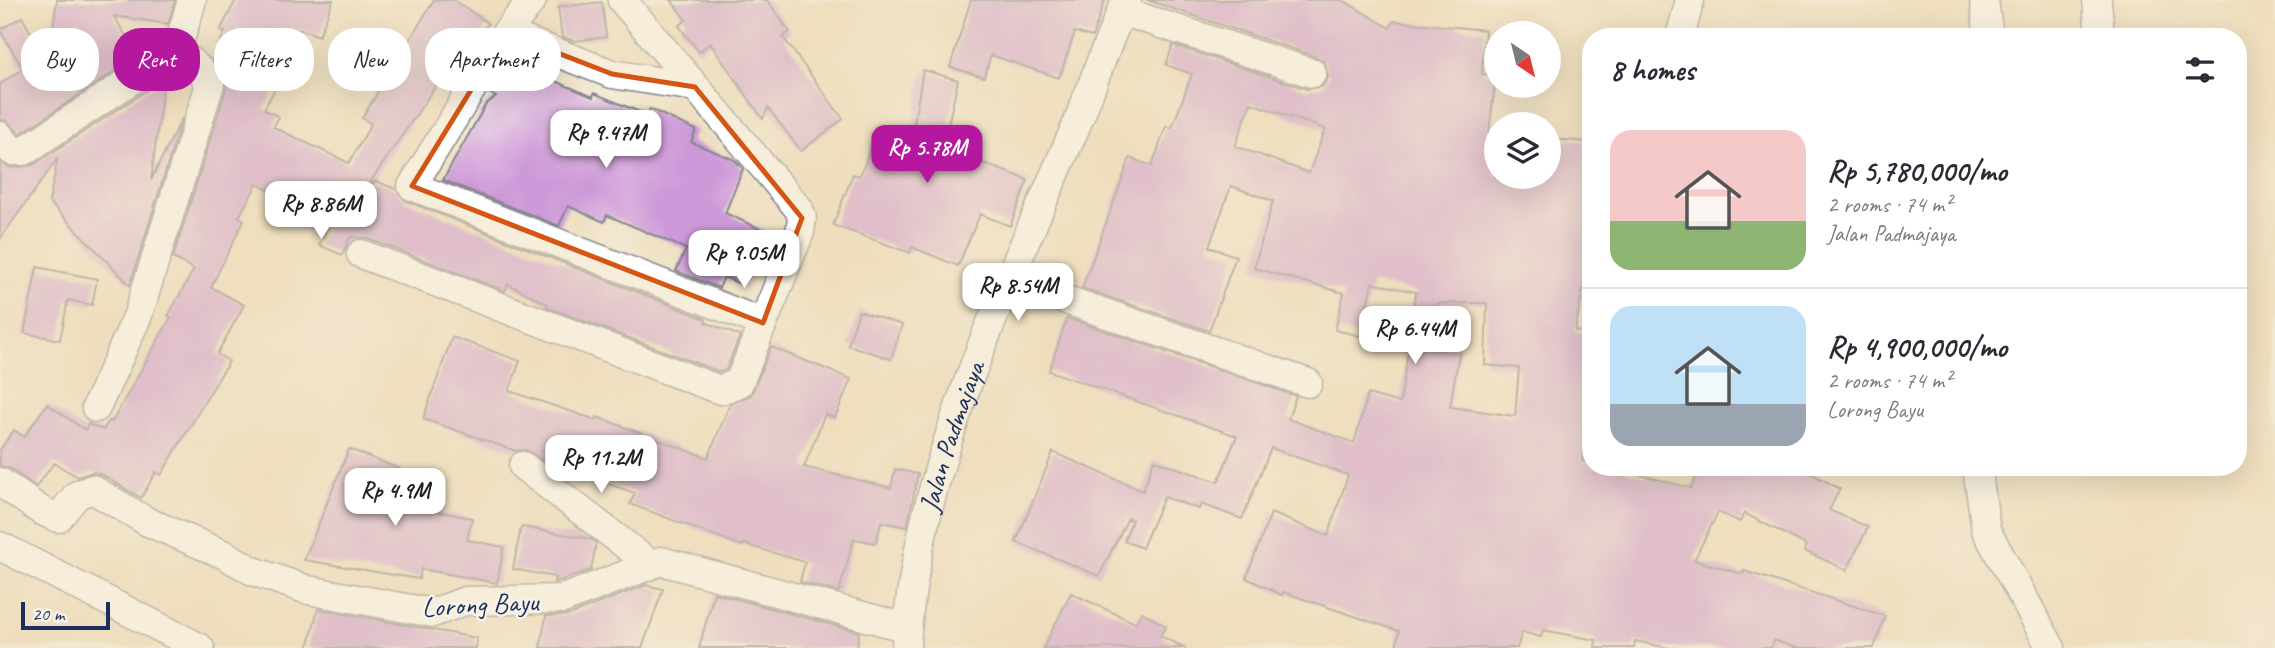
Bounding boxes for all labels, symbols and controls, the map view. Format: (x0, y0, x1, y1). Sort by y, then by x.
north arrow (1484, 21, 1561, 98)
map controls (1484, 21, 1561, 189)
chip: Buy (21, 28, 99, 91)
chip: Rent (113, 28, 200, 91)
chip: Filters (214, 28, 314, 91)
chip: New (328, 28, 411, 91)
chip: Apartment (425, 28, 561, 91)
text: 8 homes (1610, 51, 1695, 89)
icon: filters (2181, 51, 2219, 89)
pin: Rp 9.47M (534, 110, 678, 170)
button: layers (1484, 112, 1561, 189)
text: Rp 9.47M (566, 118, 646, 147)
pin: Rp 5.78M (855, 125, 999, 185)
text: Rp 5.78M (887, 133, 967, 162)
text: Rp 5,780,000/mo (1827, 152, 2007, 190)
icon: home (1666, 158, 1750, 242)
pin: Rp 8.86M (249, 182, 393, 241)
text: Rp 8.86M (281, 189, 361, 218)
text: 2 rooms · 74 m² (1827, 190, 1951, 219)
text: Jalan Padmajaya (1827, 219, 1955, 248)
pin: Rp 9.05M (672, 230, 816, 290)
text: Rp 9.05M (705, 238, 783, 267)
pin: Rp 8.54M (946, 264, 1090, 323)
text: Rp 8.54M (978, 271, 1058, 300)
pin: Rp 6.44M (1343, 306, 1487, 366)
text: Rp 6.44M (1375, 314, 1455, 343)
text: Rp 4,900,000/mo (1827, 328, 2007, 366)
icon: home (1666, 334, 1750, 418)
street label: Jalan Padmajaya (910, 354, 993, 517)
text: 2 rooms · 74 m² (1827, 366, 1951, 395)
text: Lorong Bayu (1827, 395, 1923, 424)
pin: Rp 11.2M (529, 435, 673, 495)
text: Rp 11.2M (561, 443, 641, 472)
pin: Rp 4.9M (330, 468, 460, 528)
text: Rp 4.9M (361, 476, 429, 505)
street label: Lorong Bayu (421, 583, 541, 625)
scale bar (21, 599, 110, 631)
text: 20 m (32, 602, 64, 626)

